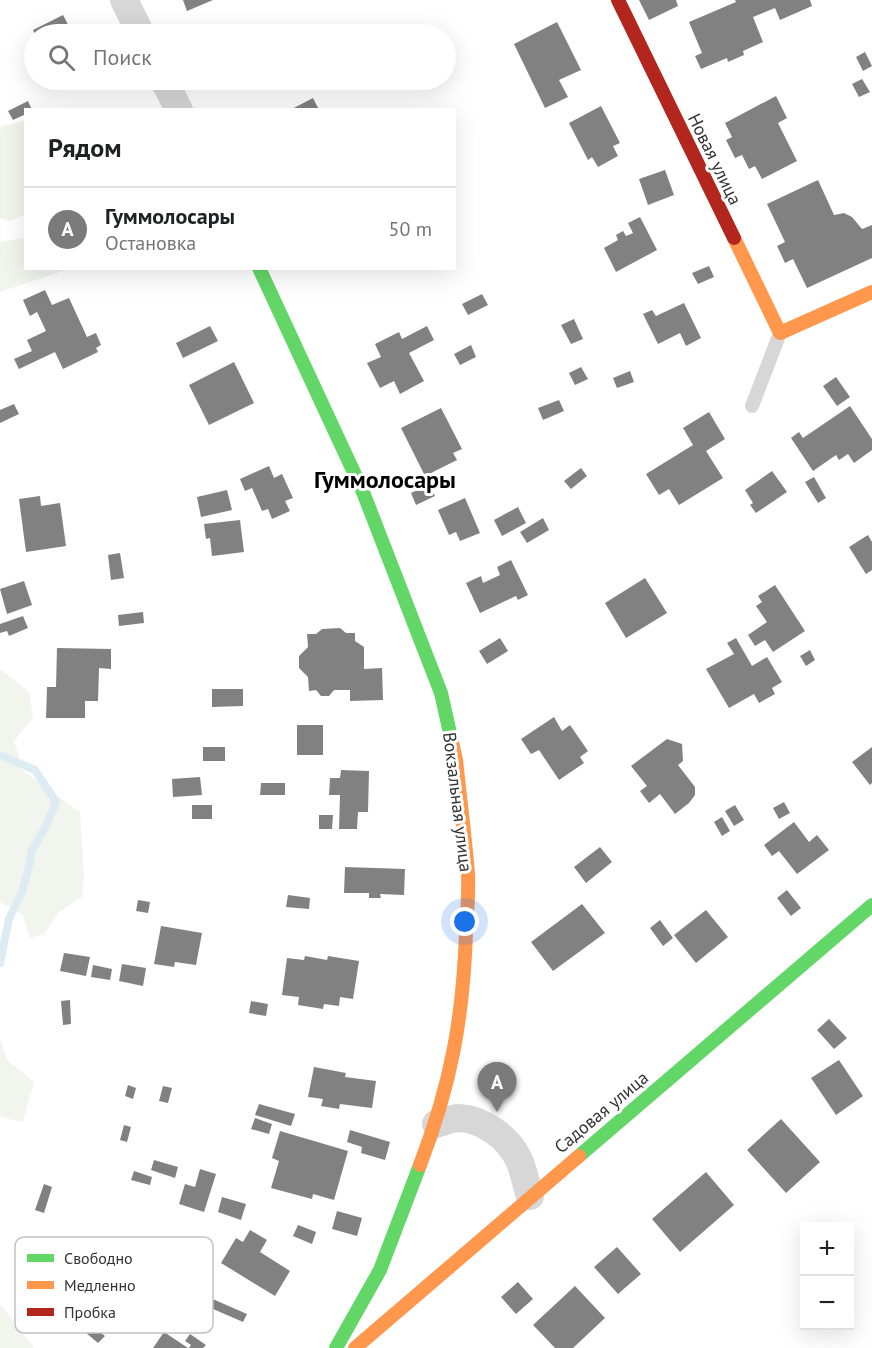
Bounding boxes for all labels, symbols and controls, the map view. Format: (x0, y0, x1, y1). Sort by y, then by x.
search box (24, 24, 456, 90)
icon: search (45, 41, 78, 74)
text: Поиск (93, 43, 152, 71)
street label: Новая улица (683, 110, 747, 208)
text: Рядом (48, 131, 122, 164)
text: Гуммолосары (105, 202, 235, 230)
text: A (61, 216, 74, 242)
text: 50 m (389, 216, 432, 242)
text: Остановка (105, 230, 196, 256)
district label: Гуммолосары (314, 464, 456, 495)
street label: Вокзальная улица (438, 731, 478, 873)
your location (450, 907, 479, 936)
pin: A (478, 1062, 516, 1112)
street label: Садовая улица (549, 1066, 653, 1158)
map controls (800, 1222, 854, 1330)
button: + (800, 1222, 854, 1276)
legend (15, 1237, 213, 1333)
text: Свободно (64, 1248, 133, 1268)
text: Медленно (64, 1275, 136, 1295)
button: − (800, 1276, 854, 1330)
text: Пробка (64, 1302, 116, 1322)

